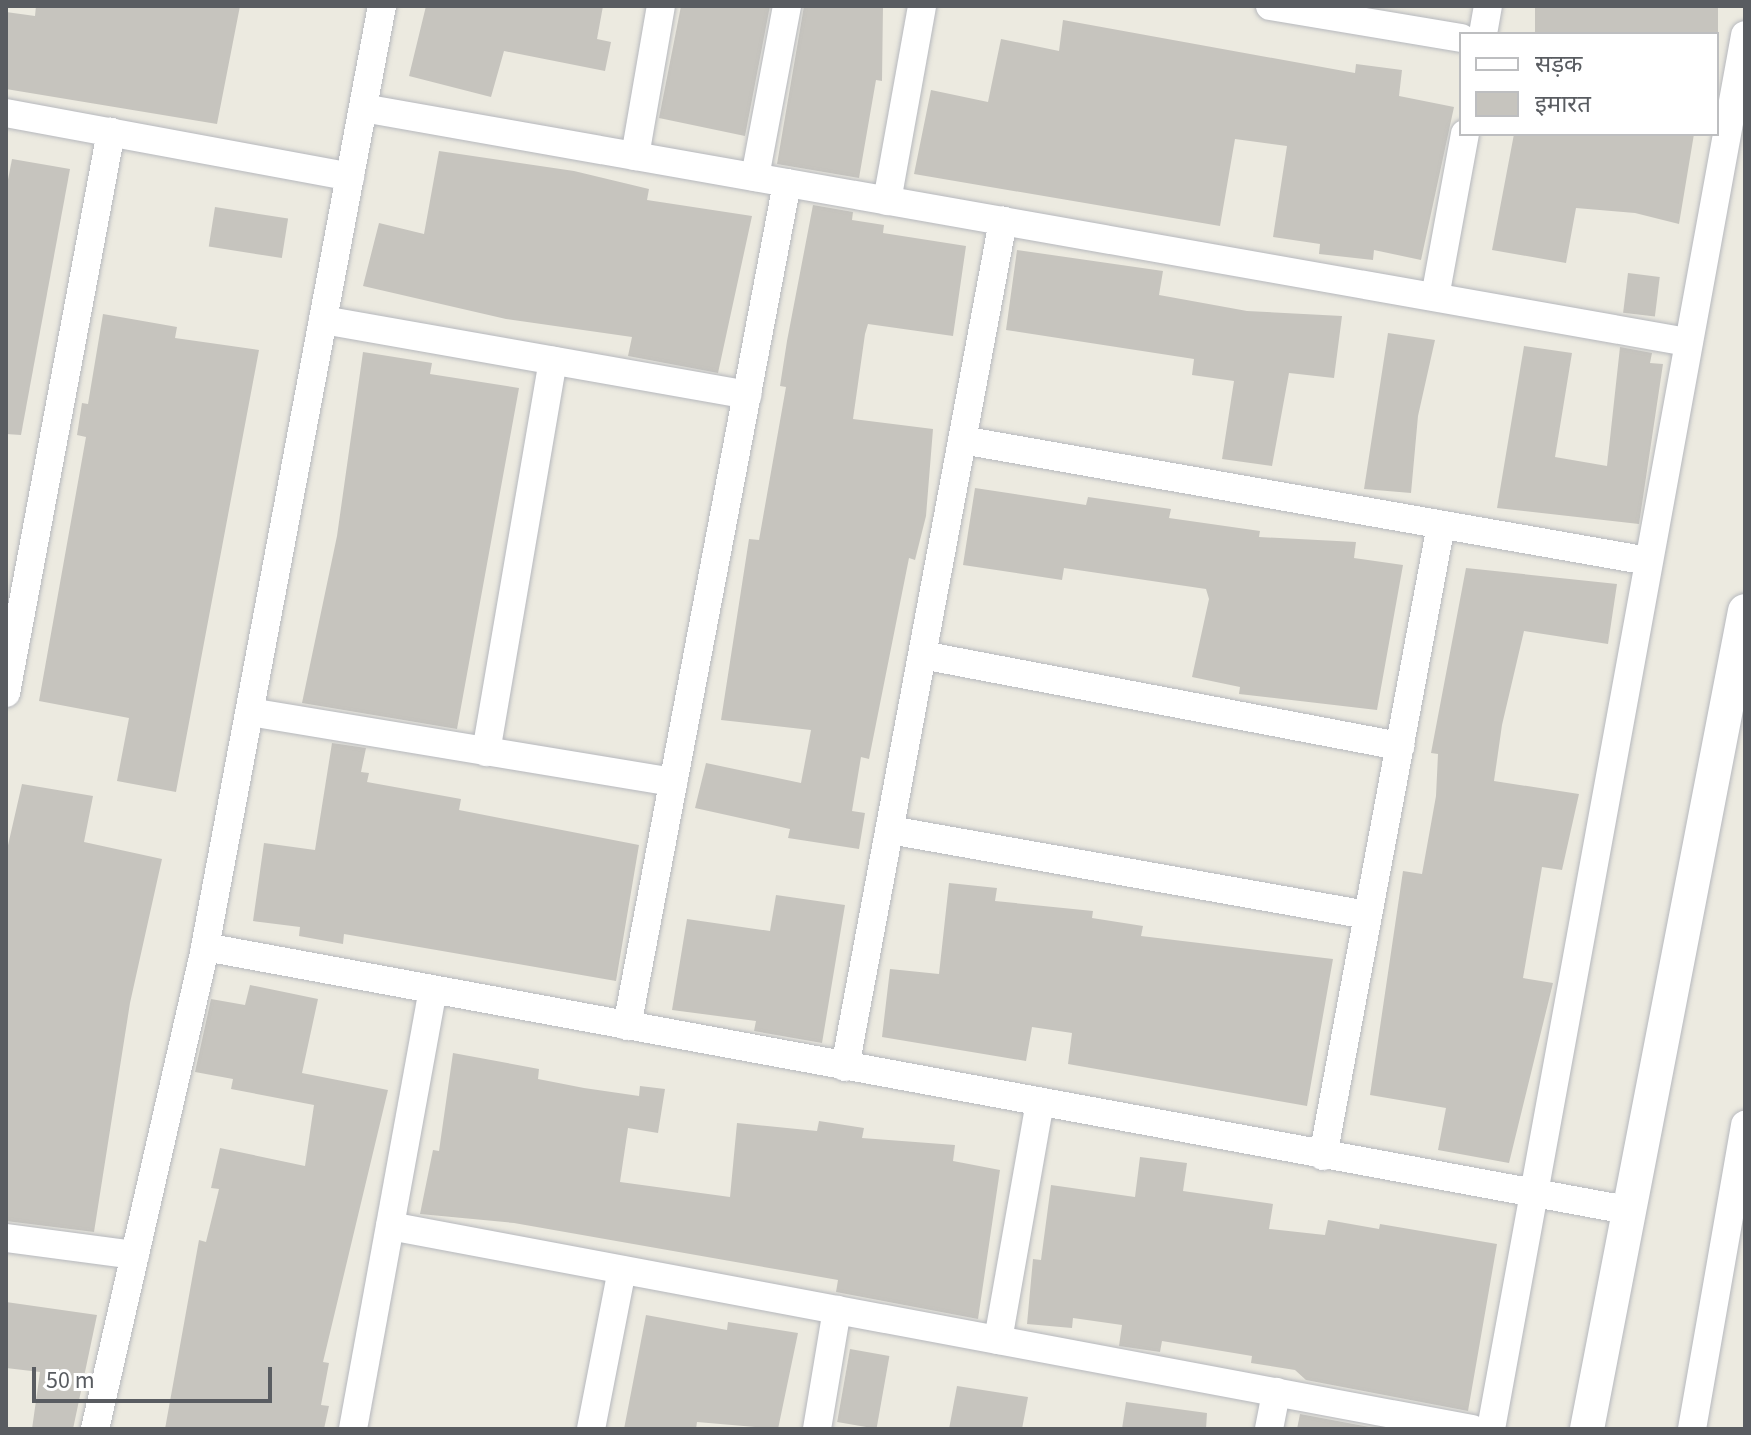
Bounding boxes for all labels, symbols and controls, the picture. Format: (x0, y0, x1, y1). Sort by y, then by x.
legend (1459, 32, 1719, 136)
text: सड़क (1535, 47, 1583, 82)
text: इमारत (1535, 87, 1591, 122)
scale bar (36, 1351, 276, 1401)
text: 50 m (46, 1363, 95, 1398)

